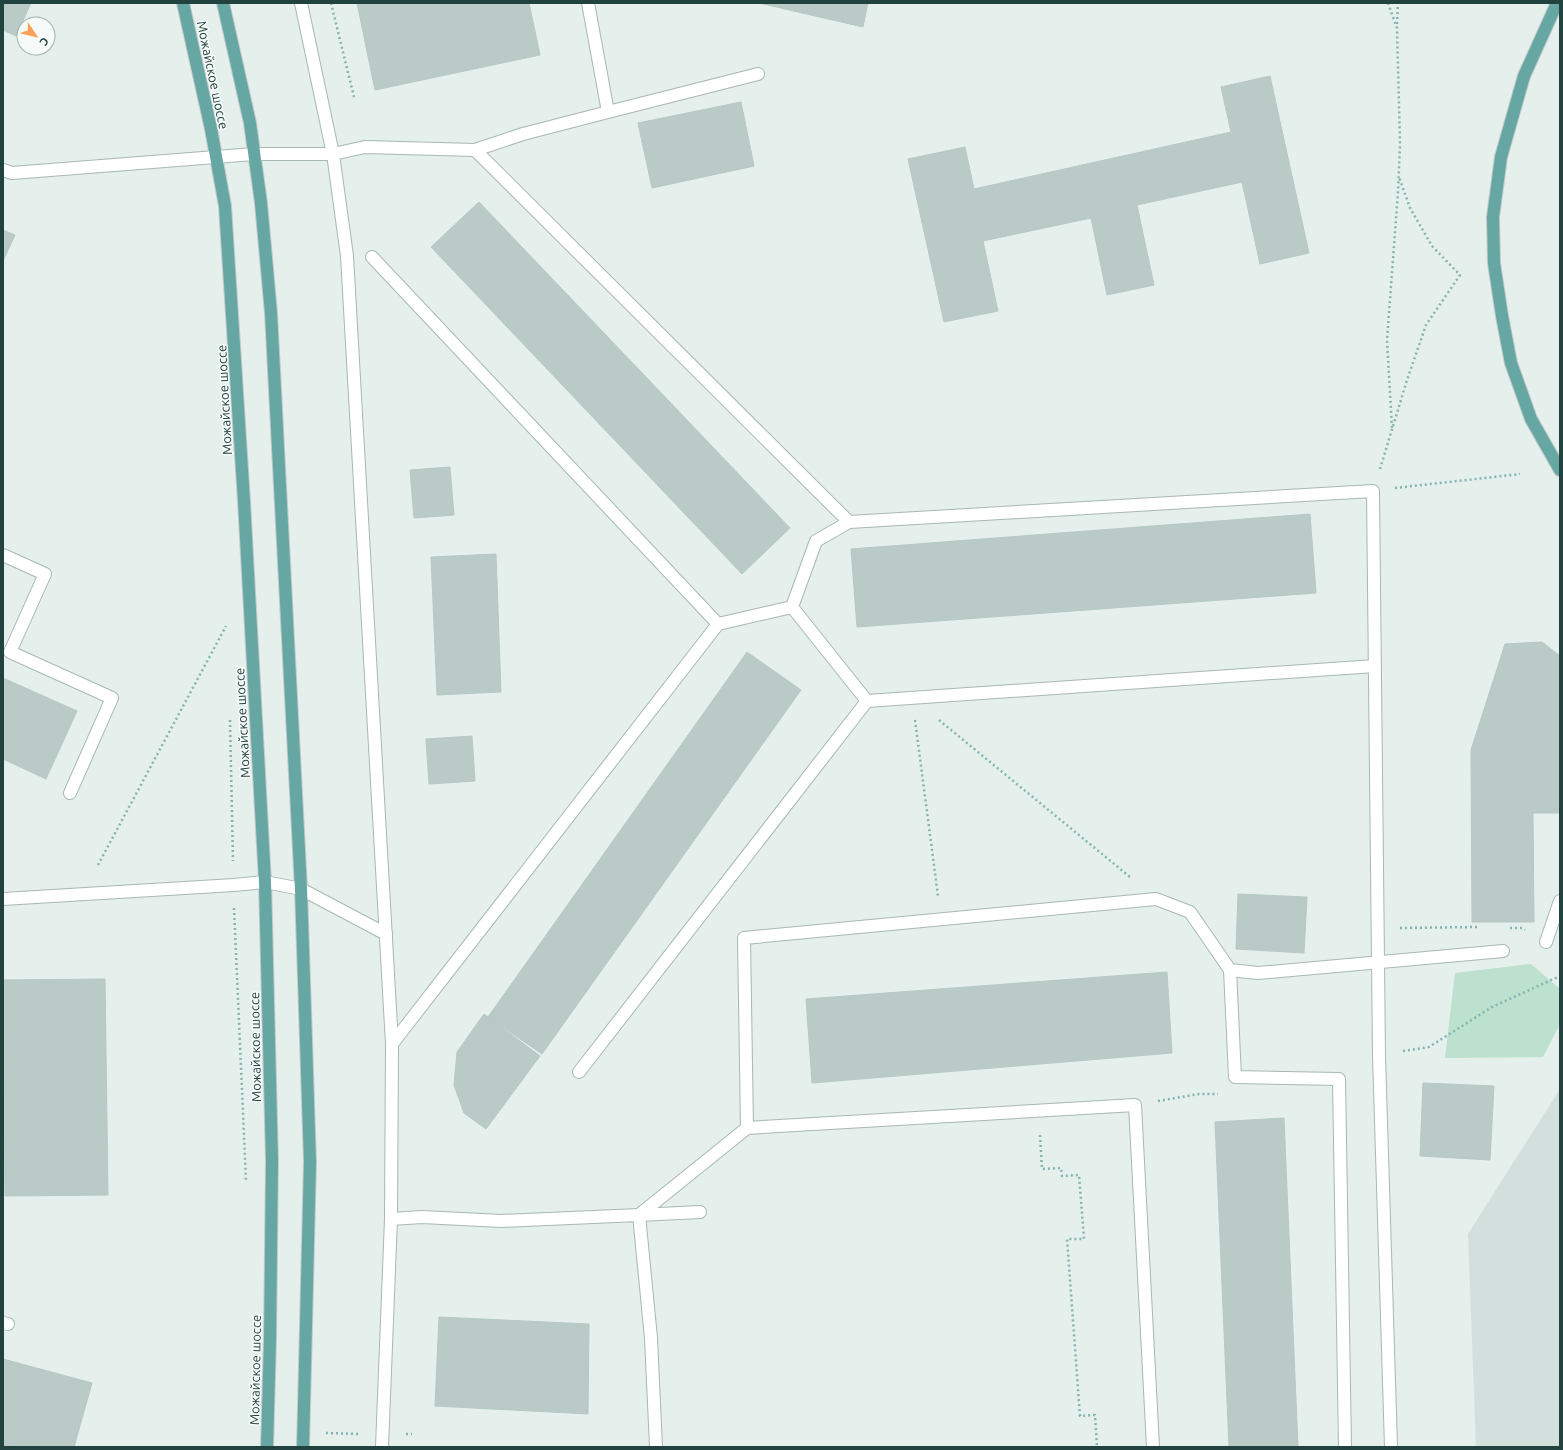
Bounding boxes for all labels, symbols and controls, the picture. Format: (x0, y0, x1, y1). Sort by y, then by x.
north arrow (16, 16, 56, 56)
street label: Можайское шоссе (195, 20, 231, 130)
text: С (37, 35, 51, 48)
street label: Можайское шоссе (214, 345, 234, 455)
street label: Можайское шоссе (232, 668, 252, 778)
street label: Можайское шоссе (247, 992, 263, 1102)
street label: Можайское шоссе (247, 1315, 263, 1425)

